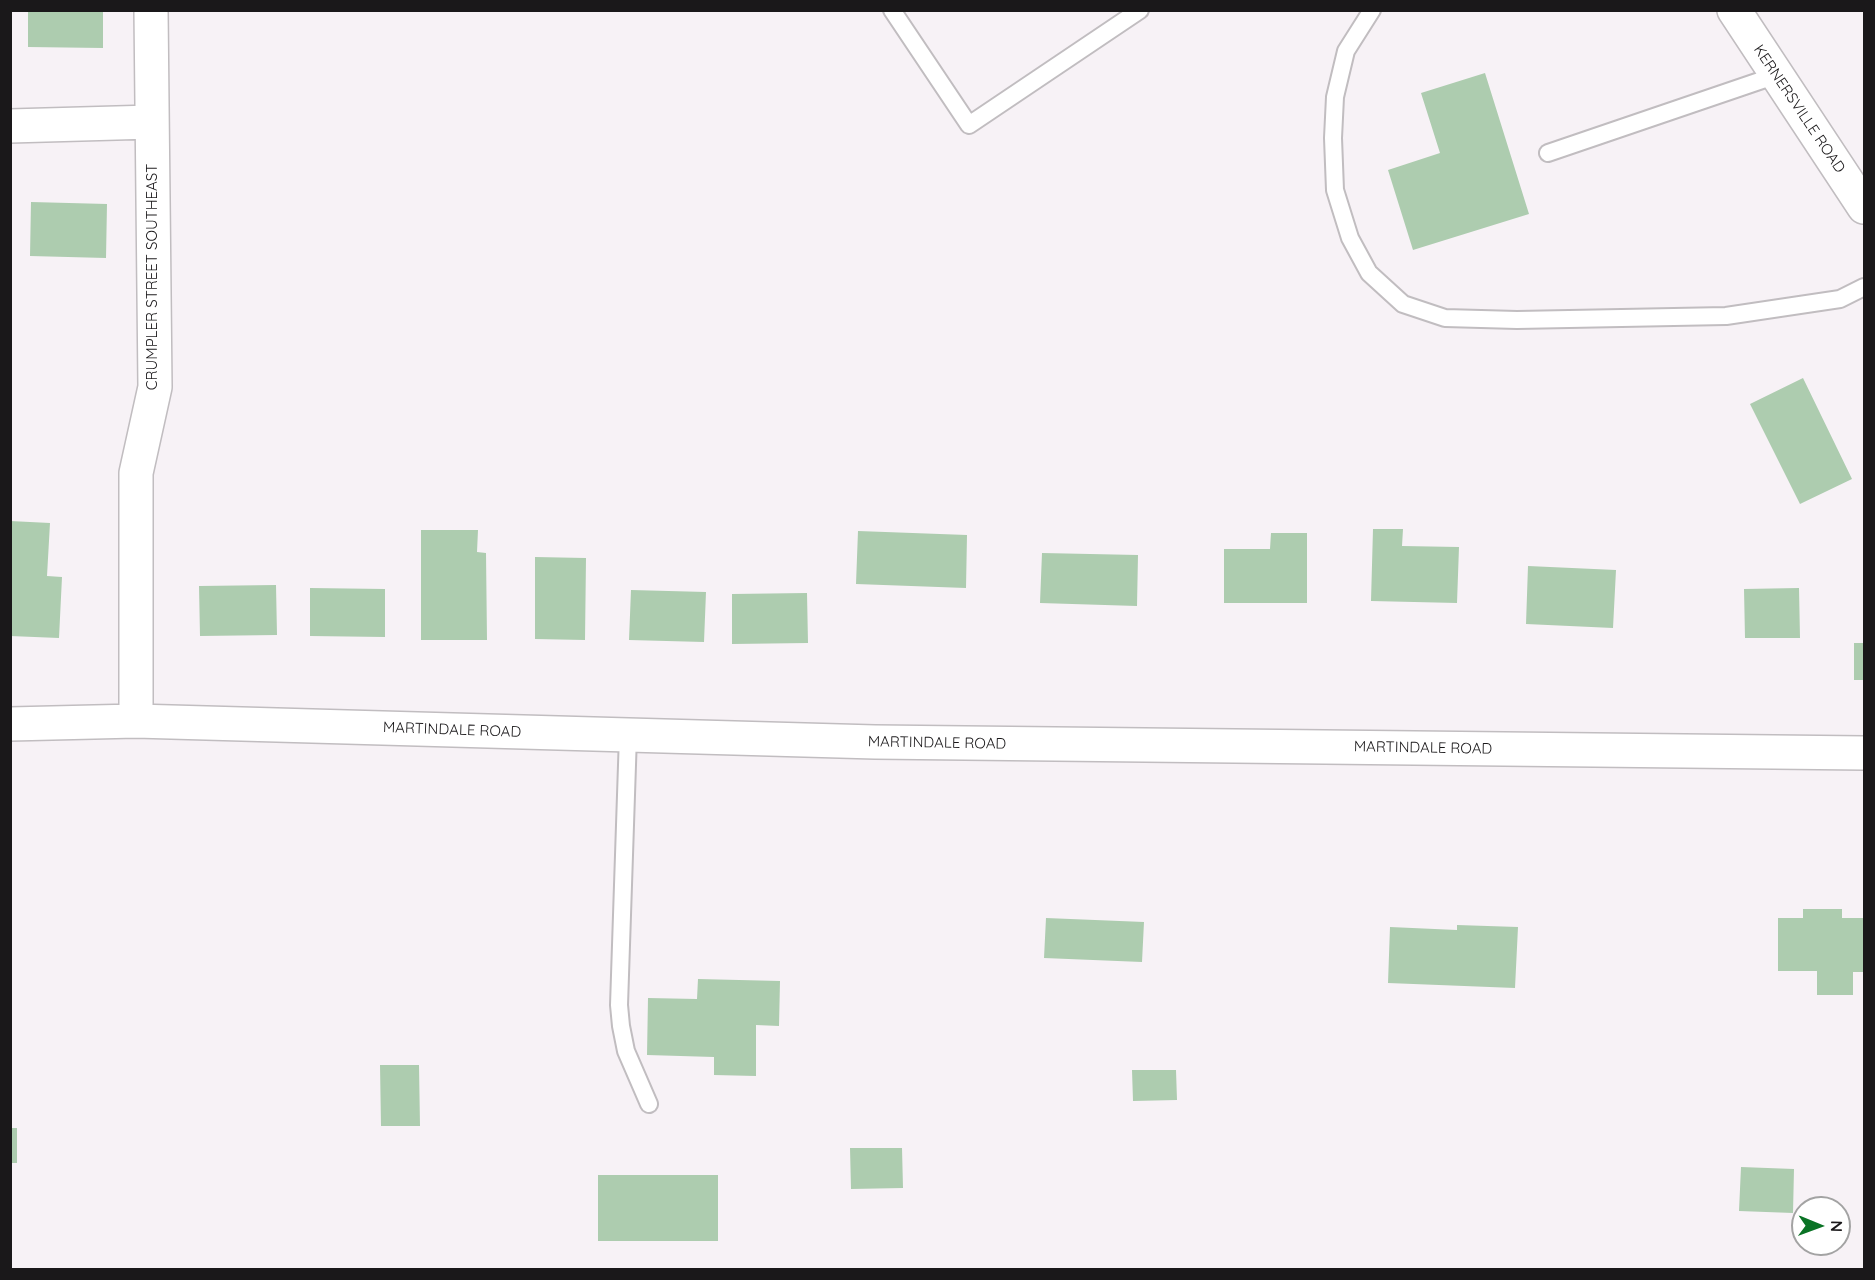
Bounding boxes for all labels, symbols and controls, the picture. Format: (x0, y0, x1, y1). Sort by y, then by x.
street label: KERNERSVILLE ROAD (1749, 41, 1849, 177)
street label: CRUMPLER STREET SOUTHEAST (143, 164, 161, 390)
street label: MARTINDALE ROAD (382, 719, 522, 741)
street label: MARTINDALE ROAD (868, 733, 1006, 753)
street label: MARTINDALE ROAD (1354, 738, 1492, 758)
north arrow (1791, 1196, 1851, 1256)
text: N (1827, 1220, 1847, 1232)

